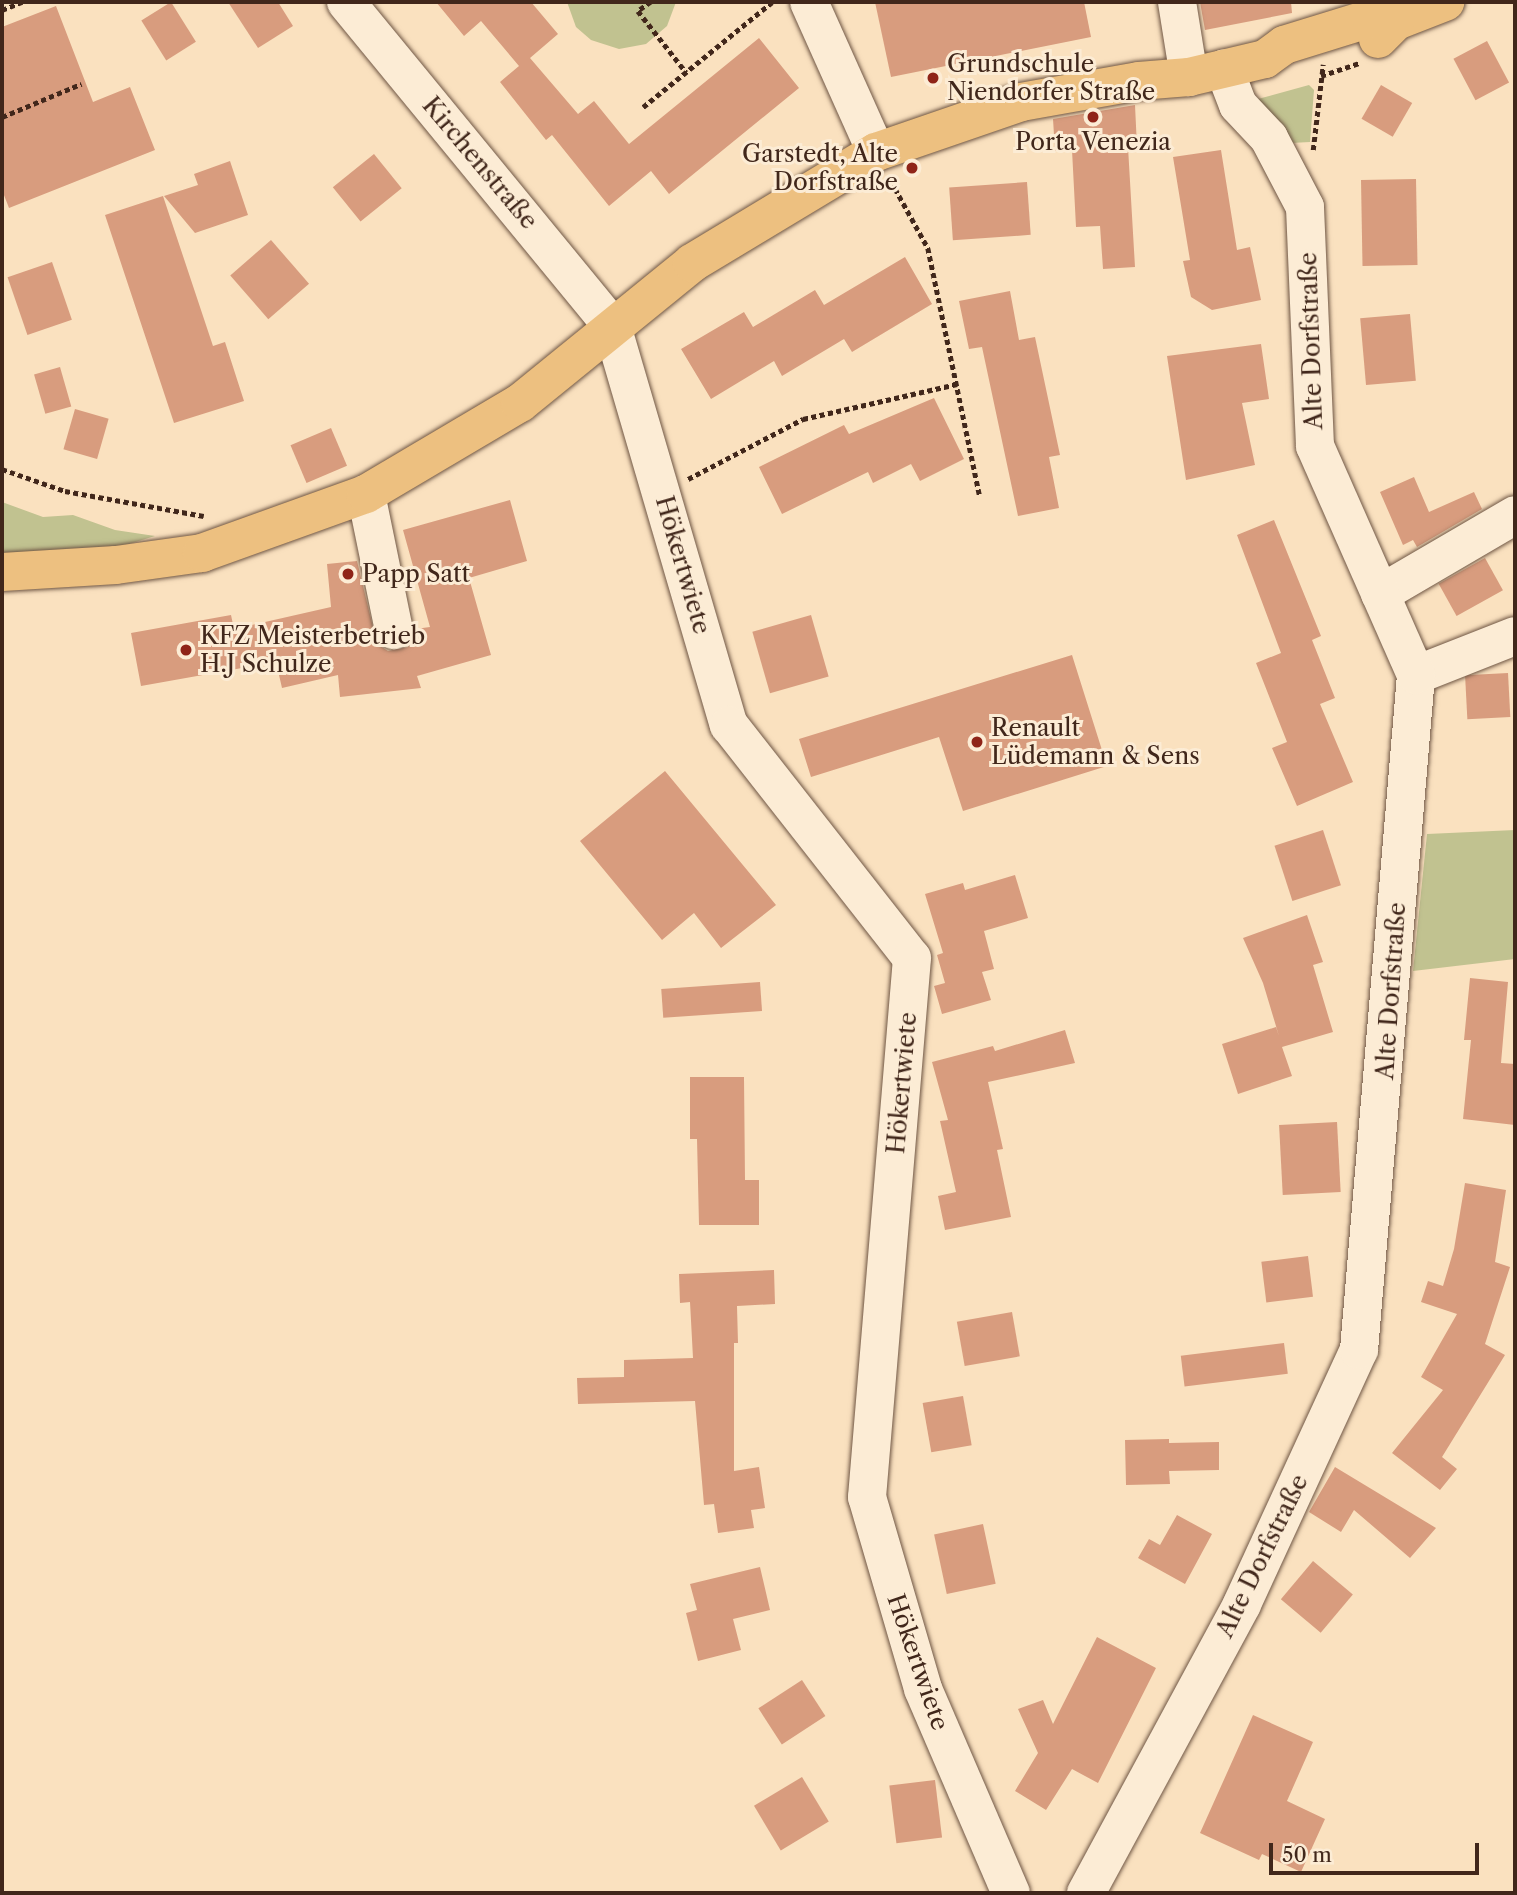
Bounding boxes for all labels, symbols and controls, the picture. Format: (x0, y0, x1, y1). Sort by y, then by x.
place label: Grundschule Niendorfer Straße (947, 50, 1156, 106)
marker: Grundschule Niendorfer Straße (925, 70, 941, 86)
street label: Kirchenstraße (416, 91, 544, 235)
marker: Porta Venezia (1085, 109, 1101, 125)
place label: Porta Venezia (1014, 128, 1172, 156)
place label: Garstedt, Alte Dorfstraße (741, 140, 898, 196)
marker: Garstedt, Alte Dorfstraße (904, 160, 920, 176)
street label: Alte Dorfstraße (1294, 252, 1328, 430)
street label: Hökertwiete (650, 493, 716, 637)
place label: Papp Satt (362, 560, 470, 588)
marker: Papp Satt (340, 566, 356, 582)
place label: KFZ Meisterbetrieb H.J Schulze (200, 622, 425, 678)
marker: KFZ Meisterbetrieb H.J Schulze (178, 642, 194, 658)
place label: Renault Lüdemann & Sens (991, 714, 1200, 770)
marker: Renault Lüdemann & Sens (969, 734, 985, 750)
street label: Alte Dorfstraße (1370, 901, 1412, 1081)
street label: Hökertwiete (881, 1011, 923, 1155)
street label: Alte Dorfstraße (1210, 1470, 1314, 1642)
street label: Hökertwiete (881, 1590, 955, 1734)
scale bar (1272, 1828, 1482, 1872)
text: 50 m (1282, 1842, 1332, 1867)

